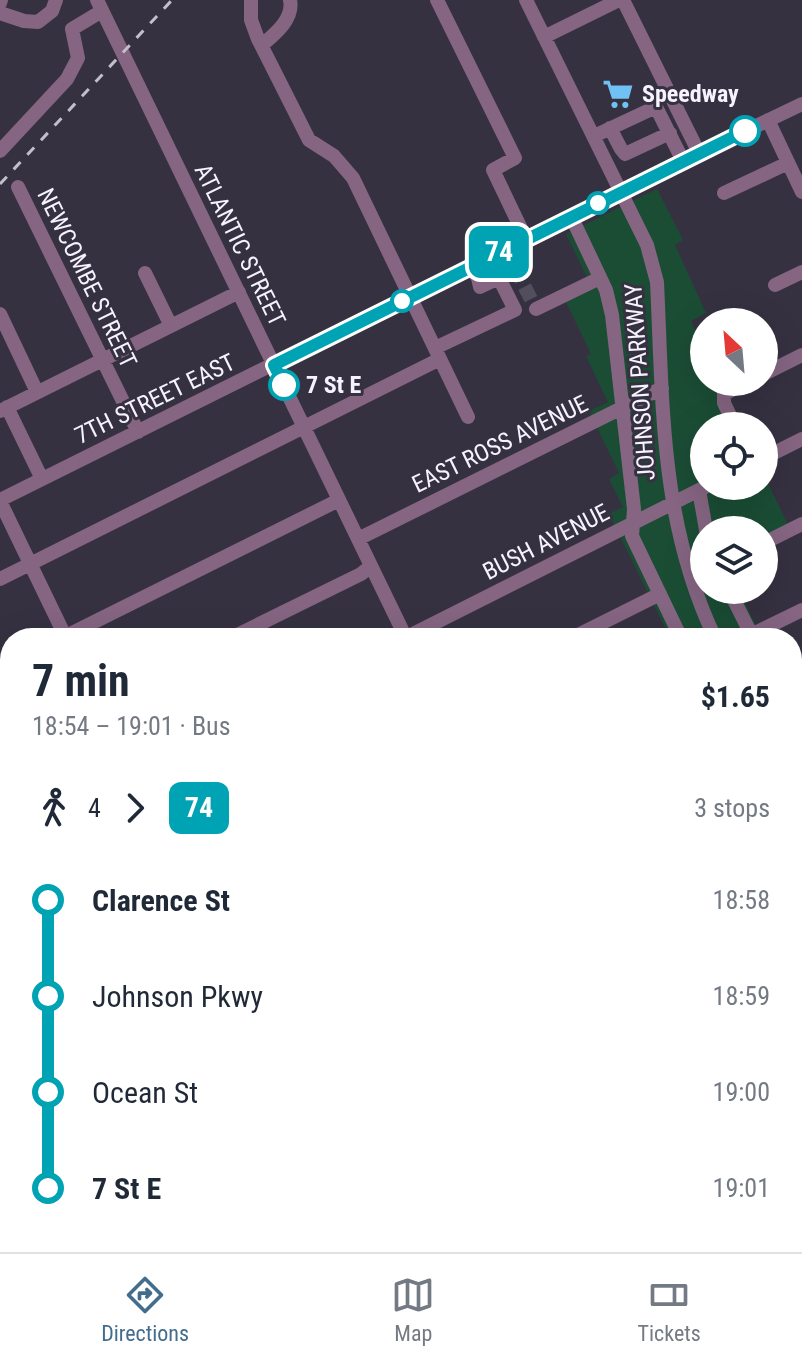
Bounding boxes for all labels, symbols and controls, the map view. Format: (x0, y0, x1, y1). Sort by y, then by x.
supermarket icon: Speedway (601, 77, 635, 111)
place label: Speedway (642, 80, 739, 108)
unlabelled marker (730, 116, 760, 146)
street label: ATLANTIC STREET (189, 159, 291, 331)
street label: NEWCOMBE STREET (31, 184, 143, 372)
unlabelled marker (587, 192, 609, 214)
line badge: 74 (463, 226, 535, 278)
text: 74 (485, 235, 513, 268)
street label: JOHNSON PARKWAY (619, 282, 661, 481)
unlabelled marker (391, 290, 413, 312)
north arrow (690, 308, 778, 396)
map controls (690, 308, 778, 604)
street label: 7TH STREET EAST (70, 348, 240, 450)
marker: 7 St E (269, 370, 299, 400)
place label: 7 St E (306, 371, 362, 399)
street label: EAST ROSS AVENUE (408, 389, 592, 499)
button: locate (690, 412, 778, 500)
street label: BUSH AVENUE (478, 498, 614, 586)
button: layers (690, 516, 778, 604)
text: 7 min (32, 655, 130, 707)
text: $1.65 (701, 679, 770, 714)
text: 18:54 – 19:01 · Bus (32, 711, 231, 741)
icon: walk (32, 786, 76, 830)
icon: forward (113, 786, 157, 830)
text: 74 (185, 791, 213, 824)
text: 4 (88, 793, 101, 823)
text: 3 stops (694, 793, 770, 823)
text: Clarence St (92, 883, 230, 918)
text: 18:58 (713, 885, 770, 915)
text: Johnson Pkwy (92, 979, 263, 1014)
text: 18:59 (713, 981, 770, 1011)
text: Ocean St (92, 1075, 198, 1110)
text: 19:00 (713, 1077, 770, 1107)
text: 7 St E (92, 1171, 161, 1206)
text: 19:01 (713, 1173, 770, 1203)
tab: Directions (101, 1273, 189, 1346)
tab: Map (391, 1273, 435, 1346)
tab: Tickets (638, 1273, 701, 1346)

